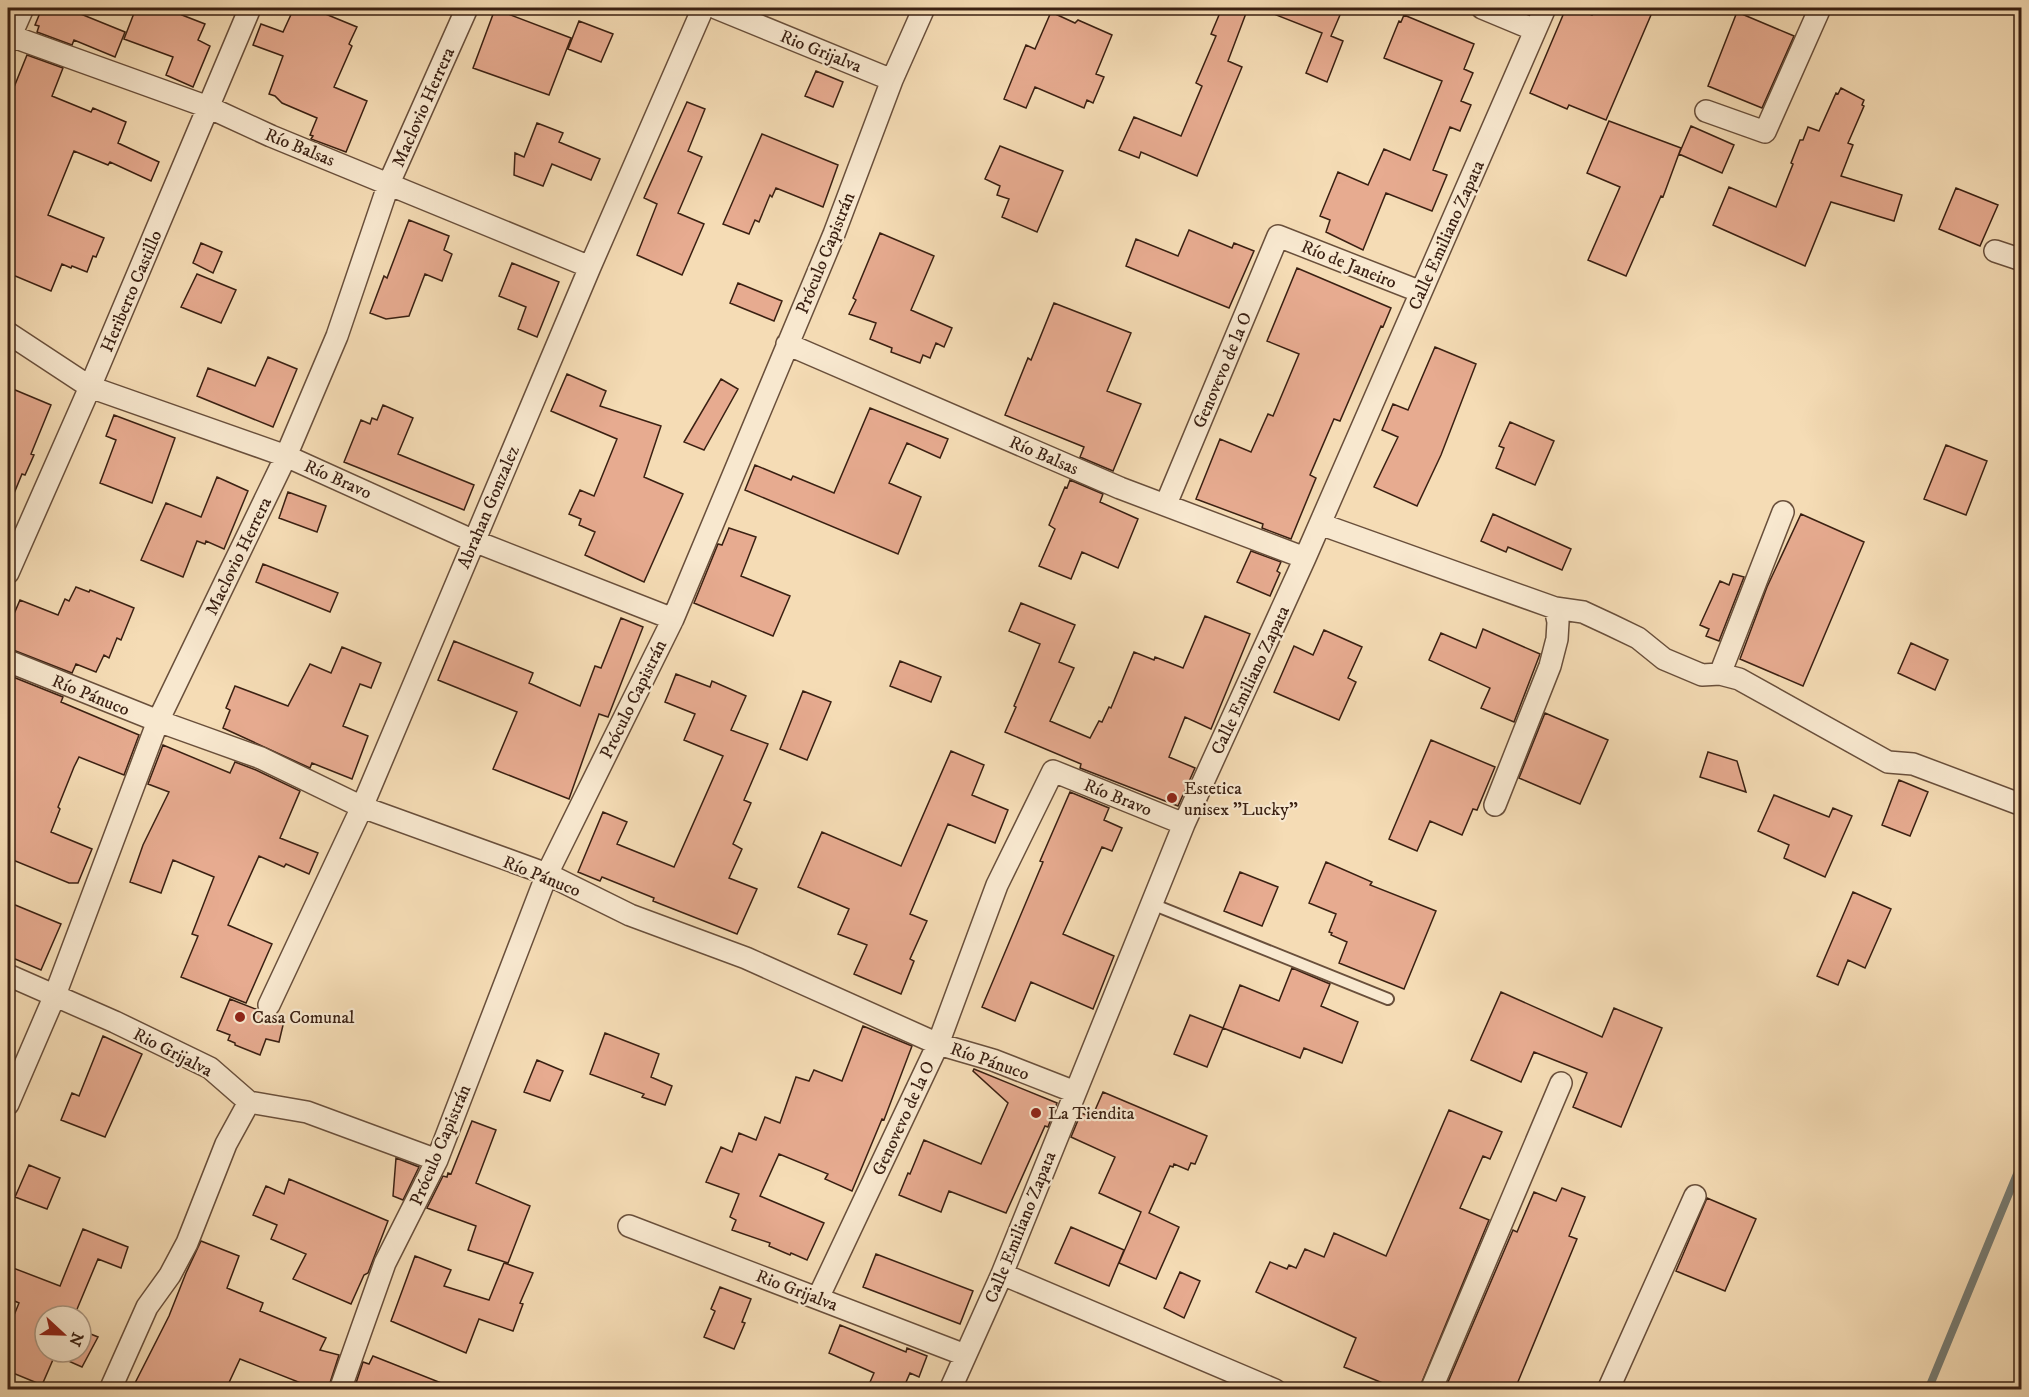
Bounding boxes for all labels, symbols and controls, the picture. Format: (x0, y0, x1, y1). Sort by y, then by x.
street label: Rio Grijalva (777, 26, 865, 78)
street label: Maclovio Herrera (388, 44, 460, 171)
street label: Río Balsas (262, 124, 338, 172)
street label: Calle Emiliano Zapata (1404, 157, 1490, 314)
street label: Próculo Capistrán (792, 189, 861, 317)
street label: Heriberto Castillo (96, 227, 168, 356)
street label: Río de Janeiro (1298, 236, 1400, 294)
street label: Genovevo de la O (1189, 309, 1257, 432)
street label: Río Balsas (1006, 431, 1082, 480)
street label: Abrahan Gonzalez (453, 442, 525, 572)
street label: Río Bravo (301, 455, 375, 505)
street label: Maclovio Herrera (201, 494, 277, 619)
street label: Calle Emiliano Zapata (1207, 602, 1295, 758)
street label: Próculo Capistrán (596, 636, 672, 762)
street label: Río Pánuco (49, 670, 133, 722)
street label: Río Bravo (1080, 774, 1155, 822)
place label: Estetica unisex "Lucky" (1184, 778, 1298, 821)
marker: Estetica unisex "Lucky" (1165, 791, 1179, 805)
street label: Río Pánuco (500, 851, 584, 903)
place label: Casa Comunal (252, 1007, 355, 1029)
marker: Casa Comunal (233, 1010, 247, 1024)
street label: Rio Grijalva (129, 1024, 216, 1082)
street label: Río Pánuco (947, 1038, 1032, 1086)
street label: Genovevo de la O (868, 1058, 940, 1179)
street label: Próculo Capistrán (406, 1081, 477, 1209)
place label: La Tiendita (1048, 1103, 1135, 1125)
marker: La Tiendita (1029, 1106, 1043, 1120)
street label: Calle Emiliano Zapata (980, 1148, 1062, 1306)
street label: Rio Grijalva (753, 1265, 841, 1317)
north arrow (33, 1304, 93, 1364)
text: N (64, 1329, 88, 1349)

